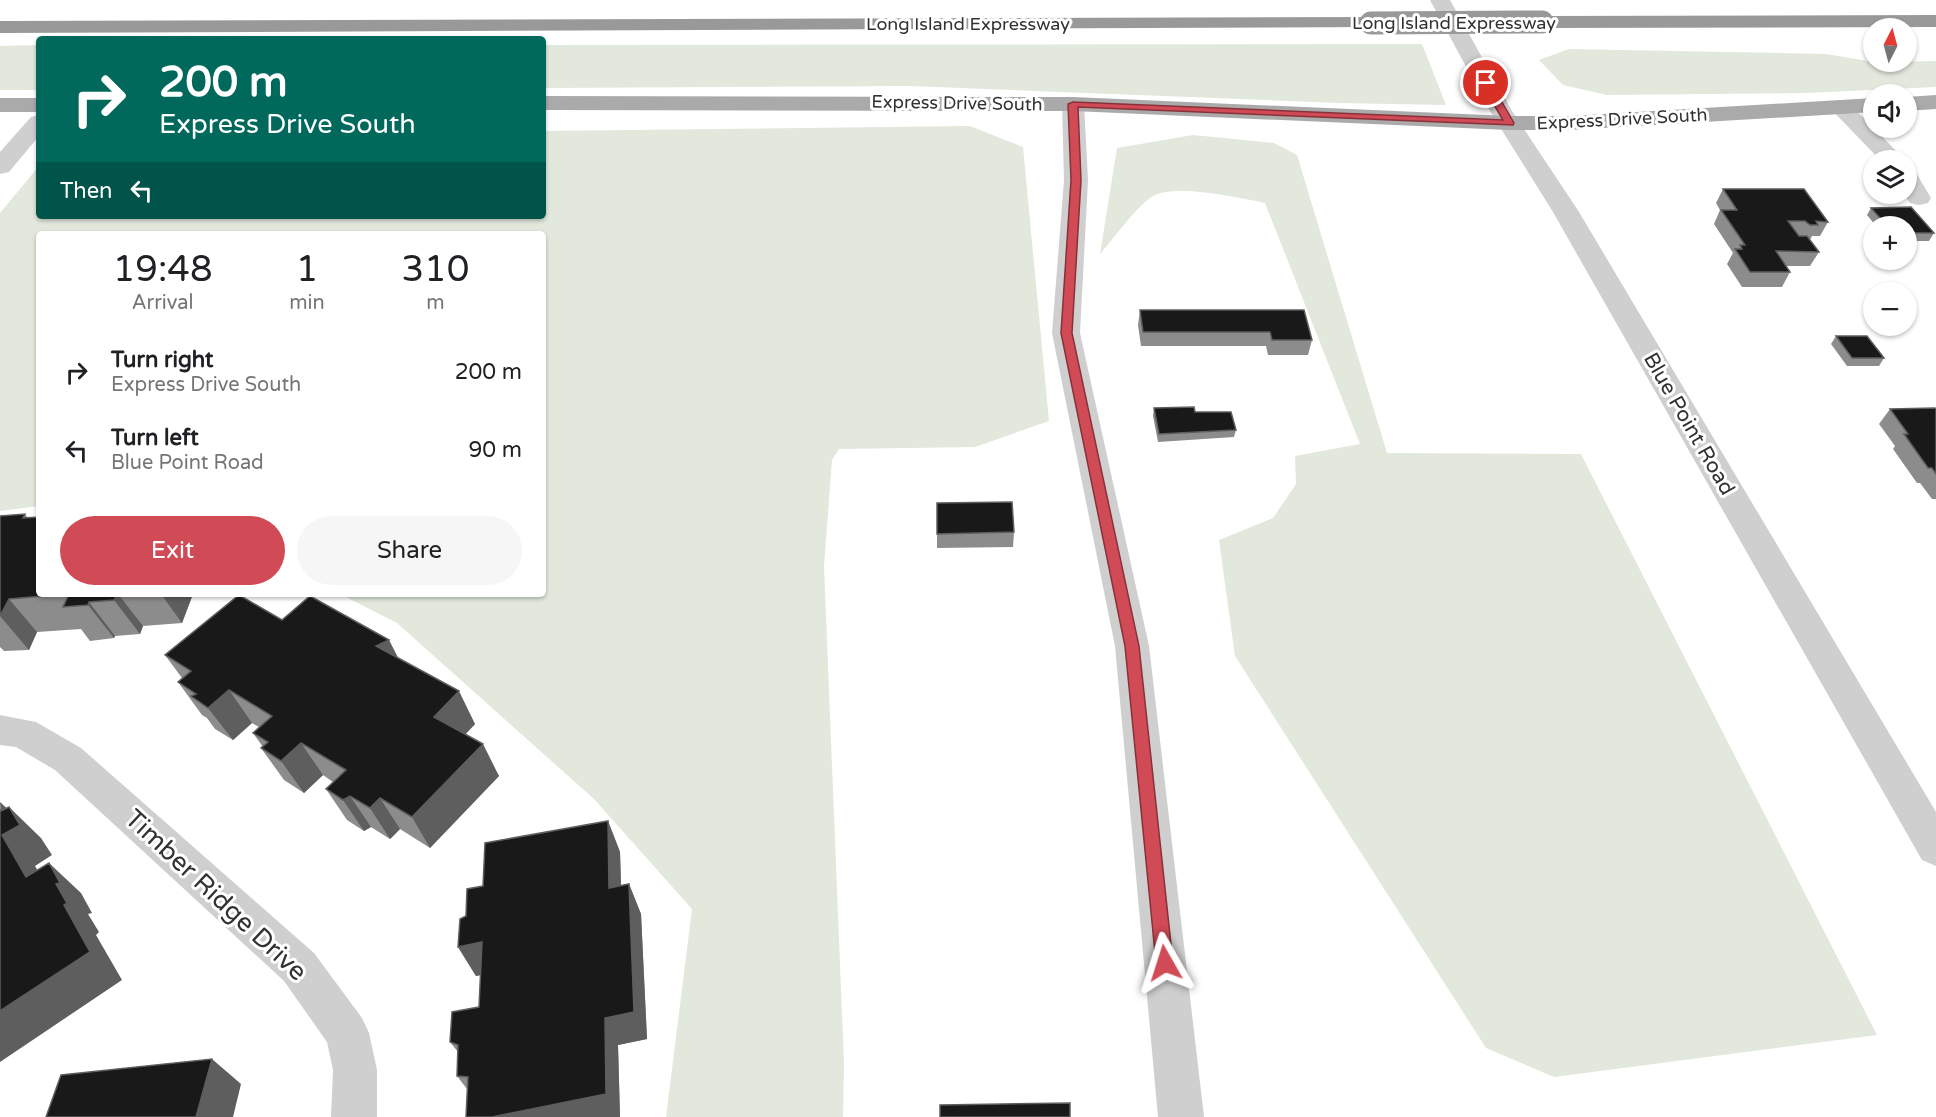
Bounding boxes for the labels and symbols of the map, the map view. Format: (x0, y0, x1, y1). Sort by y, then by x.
street label: Long Island Expressway (1352, 12, 1556, 34)
street label: Long Island Expressway (866, 13, 1070, 35)
north arrow (1863, 18, 1917, 72)
pin (1460, 57, 1511, 108)
street label: Express Drive South (871, 91, 1043, 115)
street label: Express Drive South (1536, 104, 1708, 134)
street label: Blue Point Road (1638, 348, 1740, 500)
street label: Timber Ridge Drive (119, 803, 313, 987)
position arrow (1133, 931, 1197, 995)

